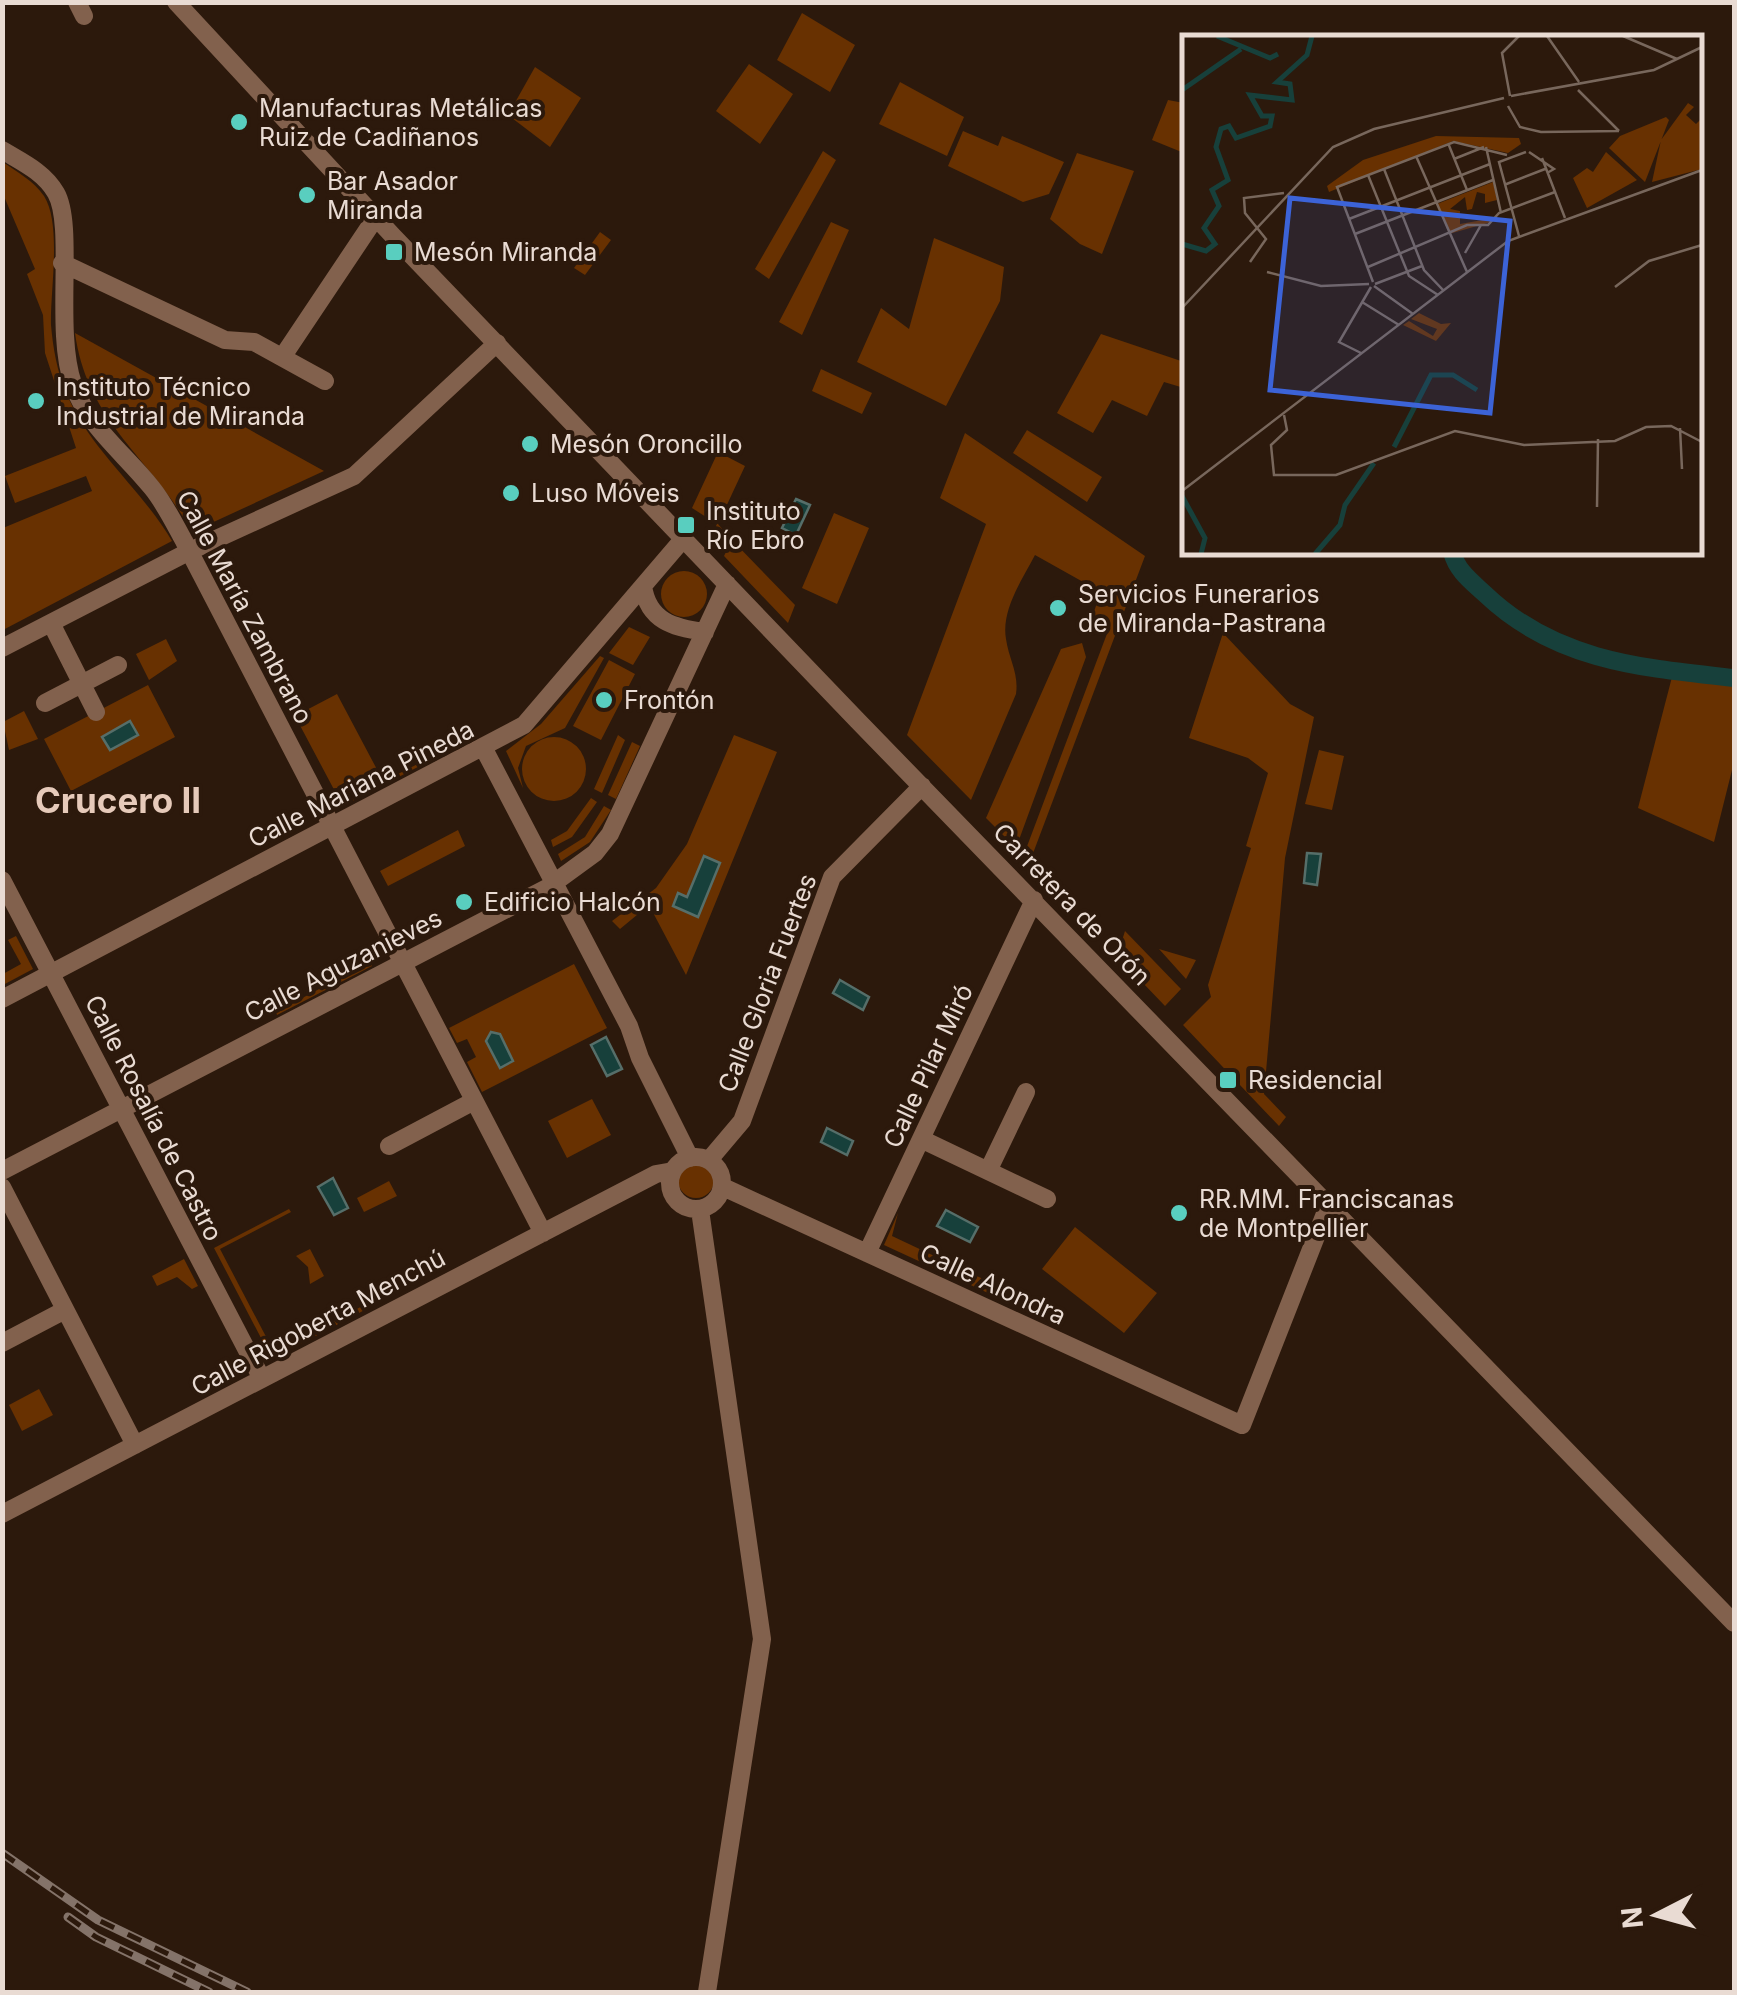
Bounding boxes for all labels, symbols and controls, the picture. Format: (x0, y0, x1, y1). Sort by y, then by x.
inset map (1182, 35, 1702, 555)
place label: Manufacturas Metálicas Ruiz de Cadiñanos (259, 93, 542, 152)
marker: Manufacturas Metálicas Ruiz de Cadiñanos (228, 111, 250, 133)
place label: Bar Asador Miranda (327, 166, 458, 225)
marker: Bar Asador Miranda (296, 184, 318, 206)
place label: Mesón Miranda (414, 237, 597, 267)
marker: Mesón Miranda (383, 241, 405, 263)
place label: Instituto Técnico Industrial de Miranda (56, 372, 305, 431)
marker: Instituto Técnico Industrial de Miranda (25, 390, 47, 412)
place label: Mesón Oroncillo (550, 429, 742, 459)
marker: Mesón Oroncillo (519, 433, 541, 455)
place label: Luso Móveis (531, 478, 680, 508)
marker: Luso Móveis (500, 482, 522, 504)
street label: Calle María Zambrano (171, 485, 319, 729)
place label: Instituto Río Ebro (706, 496, 805, 555)
marker: Instituto Río Ebro (675, 514, 697, 536)
place label: Servicios Funerarios de Miranda-Pastrana (1078, 579, 1326, 638)
marker: Servicios Funerarios de Miranda-Pastrana (1047, 597, 1069, 619)
place label: Frontón (624, 685, 714, 715)
marker: Frontón (593, 689, 615, 711)
street label: Calle Mariana Pineda (243, 714, 479, 854)
district label: Crucero II (35, 779, 201, 821)
street label: Carretera de Orón (987, 817, 1157, 991)
street label: Calle Gloria Fuertes (712, 870, 822, 1096)
place label: Edificio Halcón (484, 887, 661, 917)
marker: Edificio Halcón (453, 891, 475, 913)
street label: Calle Aguzanieves (239, 902, 447, 1028)
street label: Calle Pilar Miró (877, 979, 979, 1153)
street label: Calle Rosalía de Castro (79, 990, 229, 1246)
place label: Residencial (1248, 1065, 1383, 1095)
marker: Residencial (1217, 1069, 1239, 1091)
place label: RR.MM. Franciscanas de Montpellier (1199, 1184, 1454, 1243)
marker: RR.MM. Franciscanas de Montpellier (1168, 1202, 1190, 1224)
street label: Calle Alondra (915, 1237, 1071, 1331)
street label: Calle Rigoberta Menchú (186, 1242, 450, 1402)
north arrow (1607, 1865, 1707, 1965)
text: N (1614, 1905, 1650, 1930)

